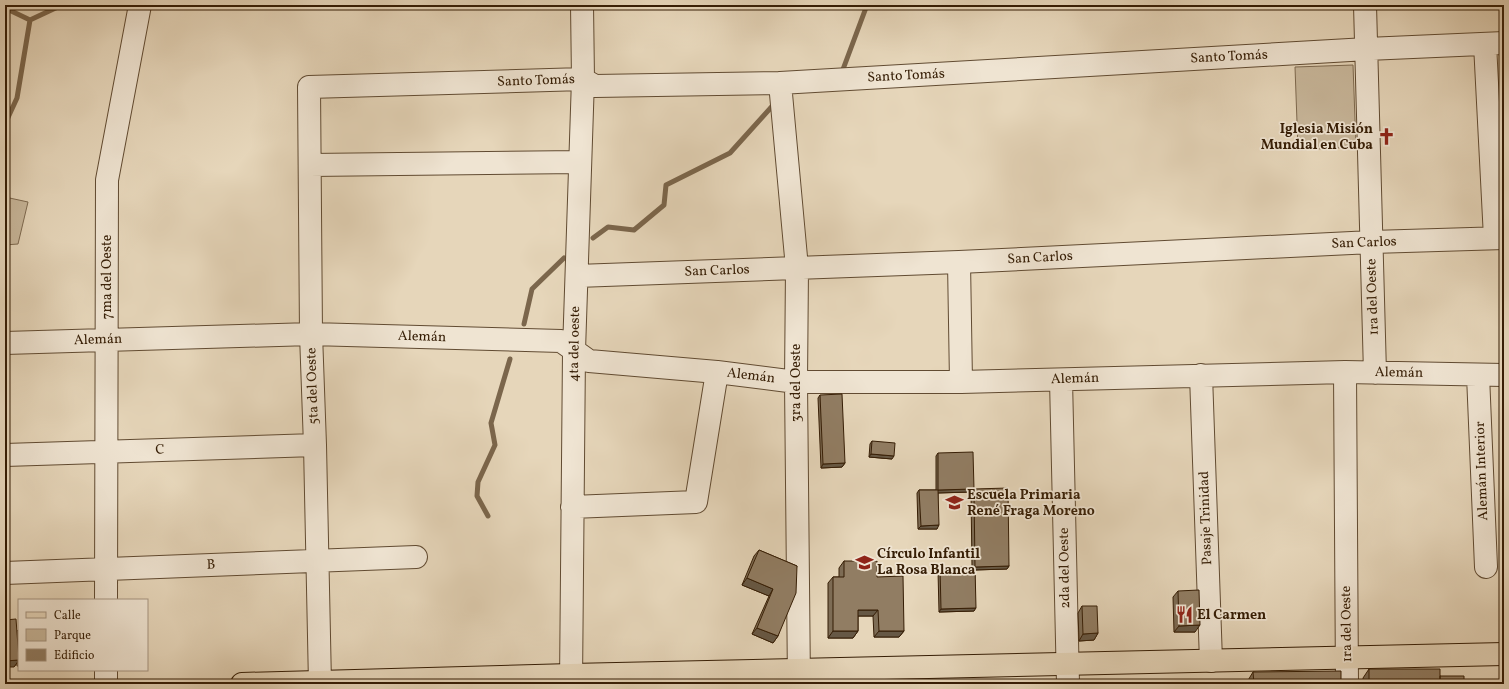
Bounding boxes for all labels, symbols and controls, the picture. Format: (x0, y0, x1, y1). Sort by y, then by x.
street label: Santo Tomás (1190, 45, 1268, 69)
street label: Santo Tomás (867, 64, 945, 88)
street label: Santo Tomás (497, 70, 575, 92)
place label: Iglesia Misión Mundial en Cuba (1261, 120, 1373, 155)
church icon: Iglesia Misión Mundial en Cuba (1376, 127, 1396, 147)
street label: San Carlos (1331, 232, 1397, 254)
street label: 7ma del Oeste (98, 234, 117, 319)
street label: San Carlos (1007, 247, 1073, 269)
street label: 1ra del Oeste (1362, 258, 1384, 336)
street label: San Carlos (684, 260, 750, 282)
street label: 4ta del oeste (565, 305, 585, 382)
street label: Alemán (397, 327, 447, 347)
street label: Alemán (73, 330, 123, 350)
street label: 3ra del Oeste (787, 343, 806, 422)
street label: 5ta del Oeste (302, 347, 324, 425)
street label: Alemán (1375, 363, 1423, 383)
street label: Alemán (726, 364, 776, 388)
street label: Alemán (1050, 369, 1100, 389)
street label: Alemán Interior (1471, 421, 1493, 521)
street label: C (155, 440, 165, 460)
street label: Pasaje Trinidad (1195, 471, 1217, 565)
place label: Escuela Primaria René Fraga Moreno (967, 486, 1095, 521)
school or university icon: Escuela Primaria René Fraga Moreno (944, 493, 964, 513)
street label: 2da del Oeste (1055, 527, 1075, 609)
place label: Círculo Infantil La Rosa Blanca (877, 545, 980, 580)
school or university icon: Círculo Infantil La Rosa Blanca (854, 552, 874, 572)
street label: B (206, 555, 216, 575)
street label: 1ra del Oeste (1337, 585, 1357, 663)
legend (18, 599, 148, 671)
restaurant icon: El Carmen (1174, 605, 1194, 625)
place label: El Carmen (1197, 606, 1266, 625)
text: Calle (54, 608, 81, 624)
text: Parque (54, 628, 91, 644)
text: Edificio (54, 648, 94, 664)

